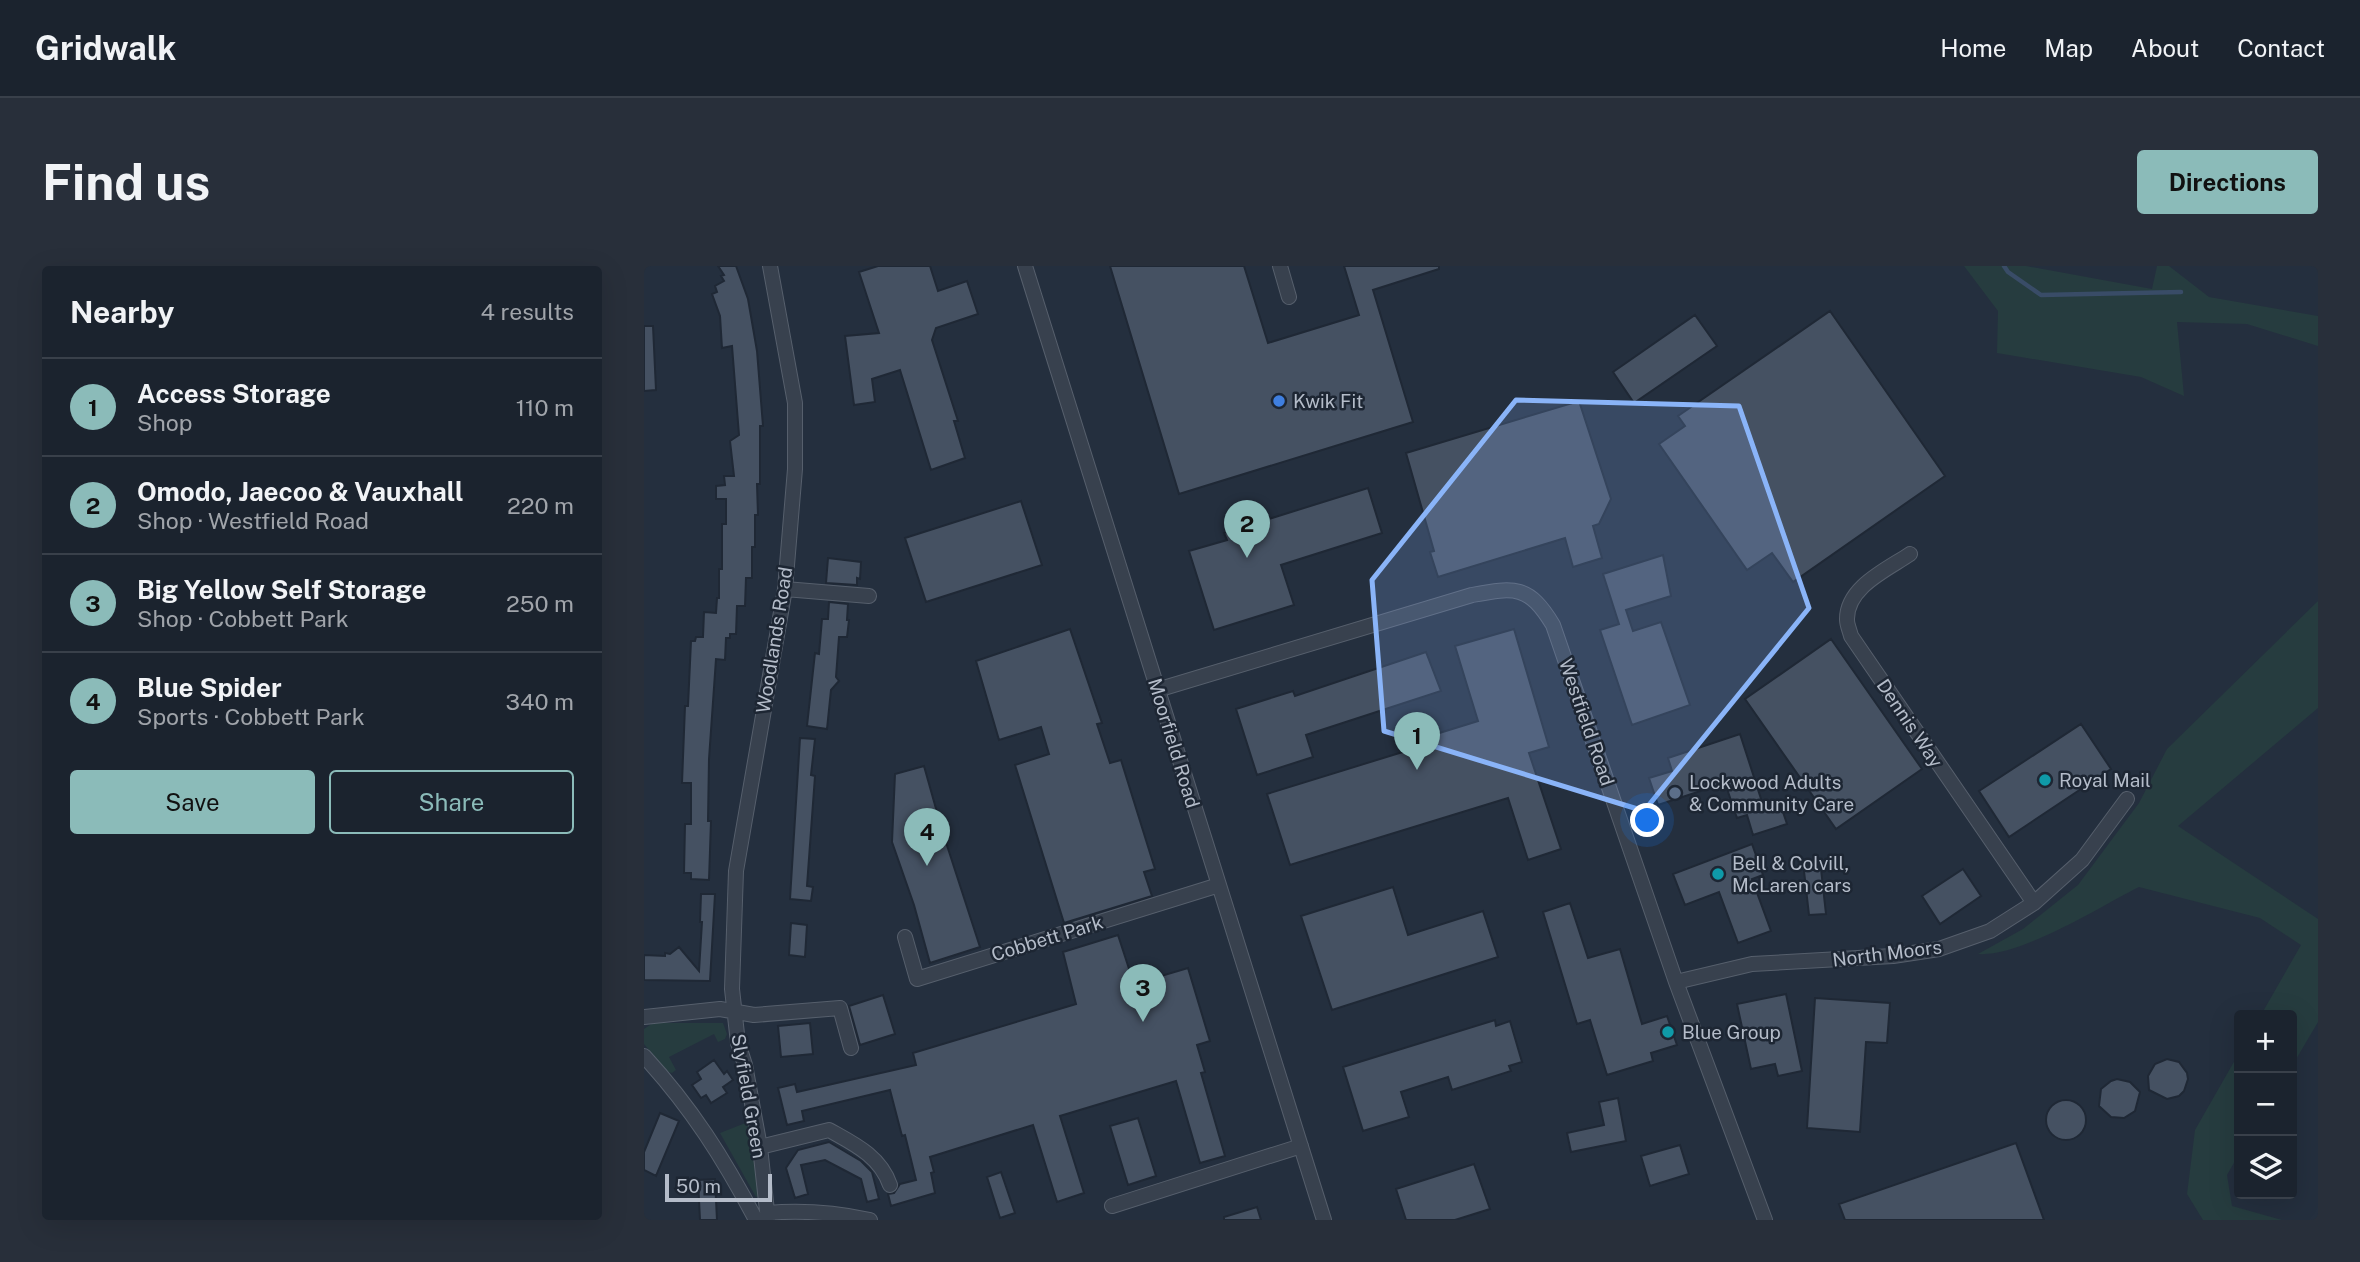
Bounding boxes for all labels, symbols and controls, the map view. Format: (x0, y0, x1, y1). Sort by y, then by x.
text: Gridwalk (35, 29, 176, 67)
text: Home (1940, 34, 2006, 62)
text: Map (2044, 34, 2093, 62)
text: About (2131, 34, 2199, 62)
text: Contact (2237, 34, 2325, 62)
button: Directions (2137, 150, 2318, 214)
text: Find us (42, 153, 210, 211)
text: Nearby (70, 294, 174, 330)
text: 4 results (480, 298, 574, 325)
text: Access Storage (137, 378, 331, 409)
place label: Kwik Fit (1293, 390, 1364, 412)
marker: Kwik Fit (1271, 393, 1287, 409)
text: 1 (88, 394, 98, 421)
text: 110 m (516, 394, 574, 421)
text: Shop (137, 409, 192, 436)
text: Omodo, Jaecoo & Vauxhall (137, 476, 463, 507)
text: 2 (86, 492, 100, 519)
text: 220 m (507, 492, 574, 519)
pin: 2 (1224, 500, 1270, 558)
text: Shop · Westfield Road (137, 507, 369, 534)
street label: Woodlands Road (752, 565, 796, 715)
text: Big Yellow Self Storage (137, 574, 427, 605)
text: 3 (85, 590, 101, 617)
text: 250 m (506, 590, 574, 617)
text: Shop · Cobbett Park (137, 605, 349, 632)
street label: Westfield Road (1555, 656, 1619, 788)
text: Blue Spider (137, 672, 282, 703)
street label: Moorfield Road (1144, 675, 1204, 811)
street label: Dennis Way (1872, 675, 1948, 771)
text: 4 (85, 688, 101, 715)
text: 340 m (506, 688, 574, 715)
text: Sports · Cobbett Park (137, 703, 365, 730)
pin: 1 (1394, 712, 1440, 770)
place label: Royal Mail (2059, 769, 2151, 791)
button: Save (70, 770, 315, 834)
button: Share (329, 770, 574, 834)
place label: Lockwood Adults & Community Care (1689, 771, 1854, 815)
marker: Royal Mail (2037, 772, 2053, 788)
marker: Lockwood Adults & Community Care (1667, 785, 1683, 801)
your location (1630, 803, 1664, 837)
pin: 4 (904, 808, 950, 866)
place label: Bell & Colvill, McLaren cars (1732, 852, 1851, 896)
marker: Bell & Colvill, McLaren cars (1710, 866, 1726, 882)
street label: Cobbett Park (988, 910, 1106, 965)
street label: North Moors (1831, 935, 1943, 971)
pin: 3 (1120, 964, 1166, 1022)
map controls (2234, 1010, 2297, 1199)
button: + (2234, 1010, 2297, 1073)
place label: Blue Group (1682, 1021, 1781, 1043)
marker: Blue Group (1660, 1024, 1676, 1040)
street label: Slyfield Green (727, 1032, 771, 1160)
button: − (2234, 1073, 2297, 1136)
button: layers (2234, 1136, 2297, 1199)
scale bar (665, 1171, 772, 1203)
text: 50 m (676, 1175, 721, 1197)

